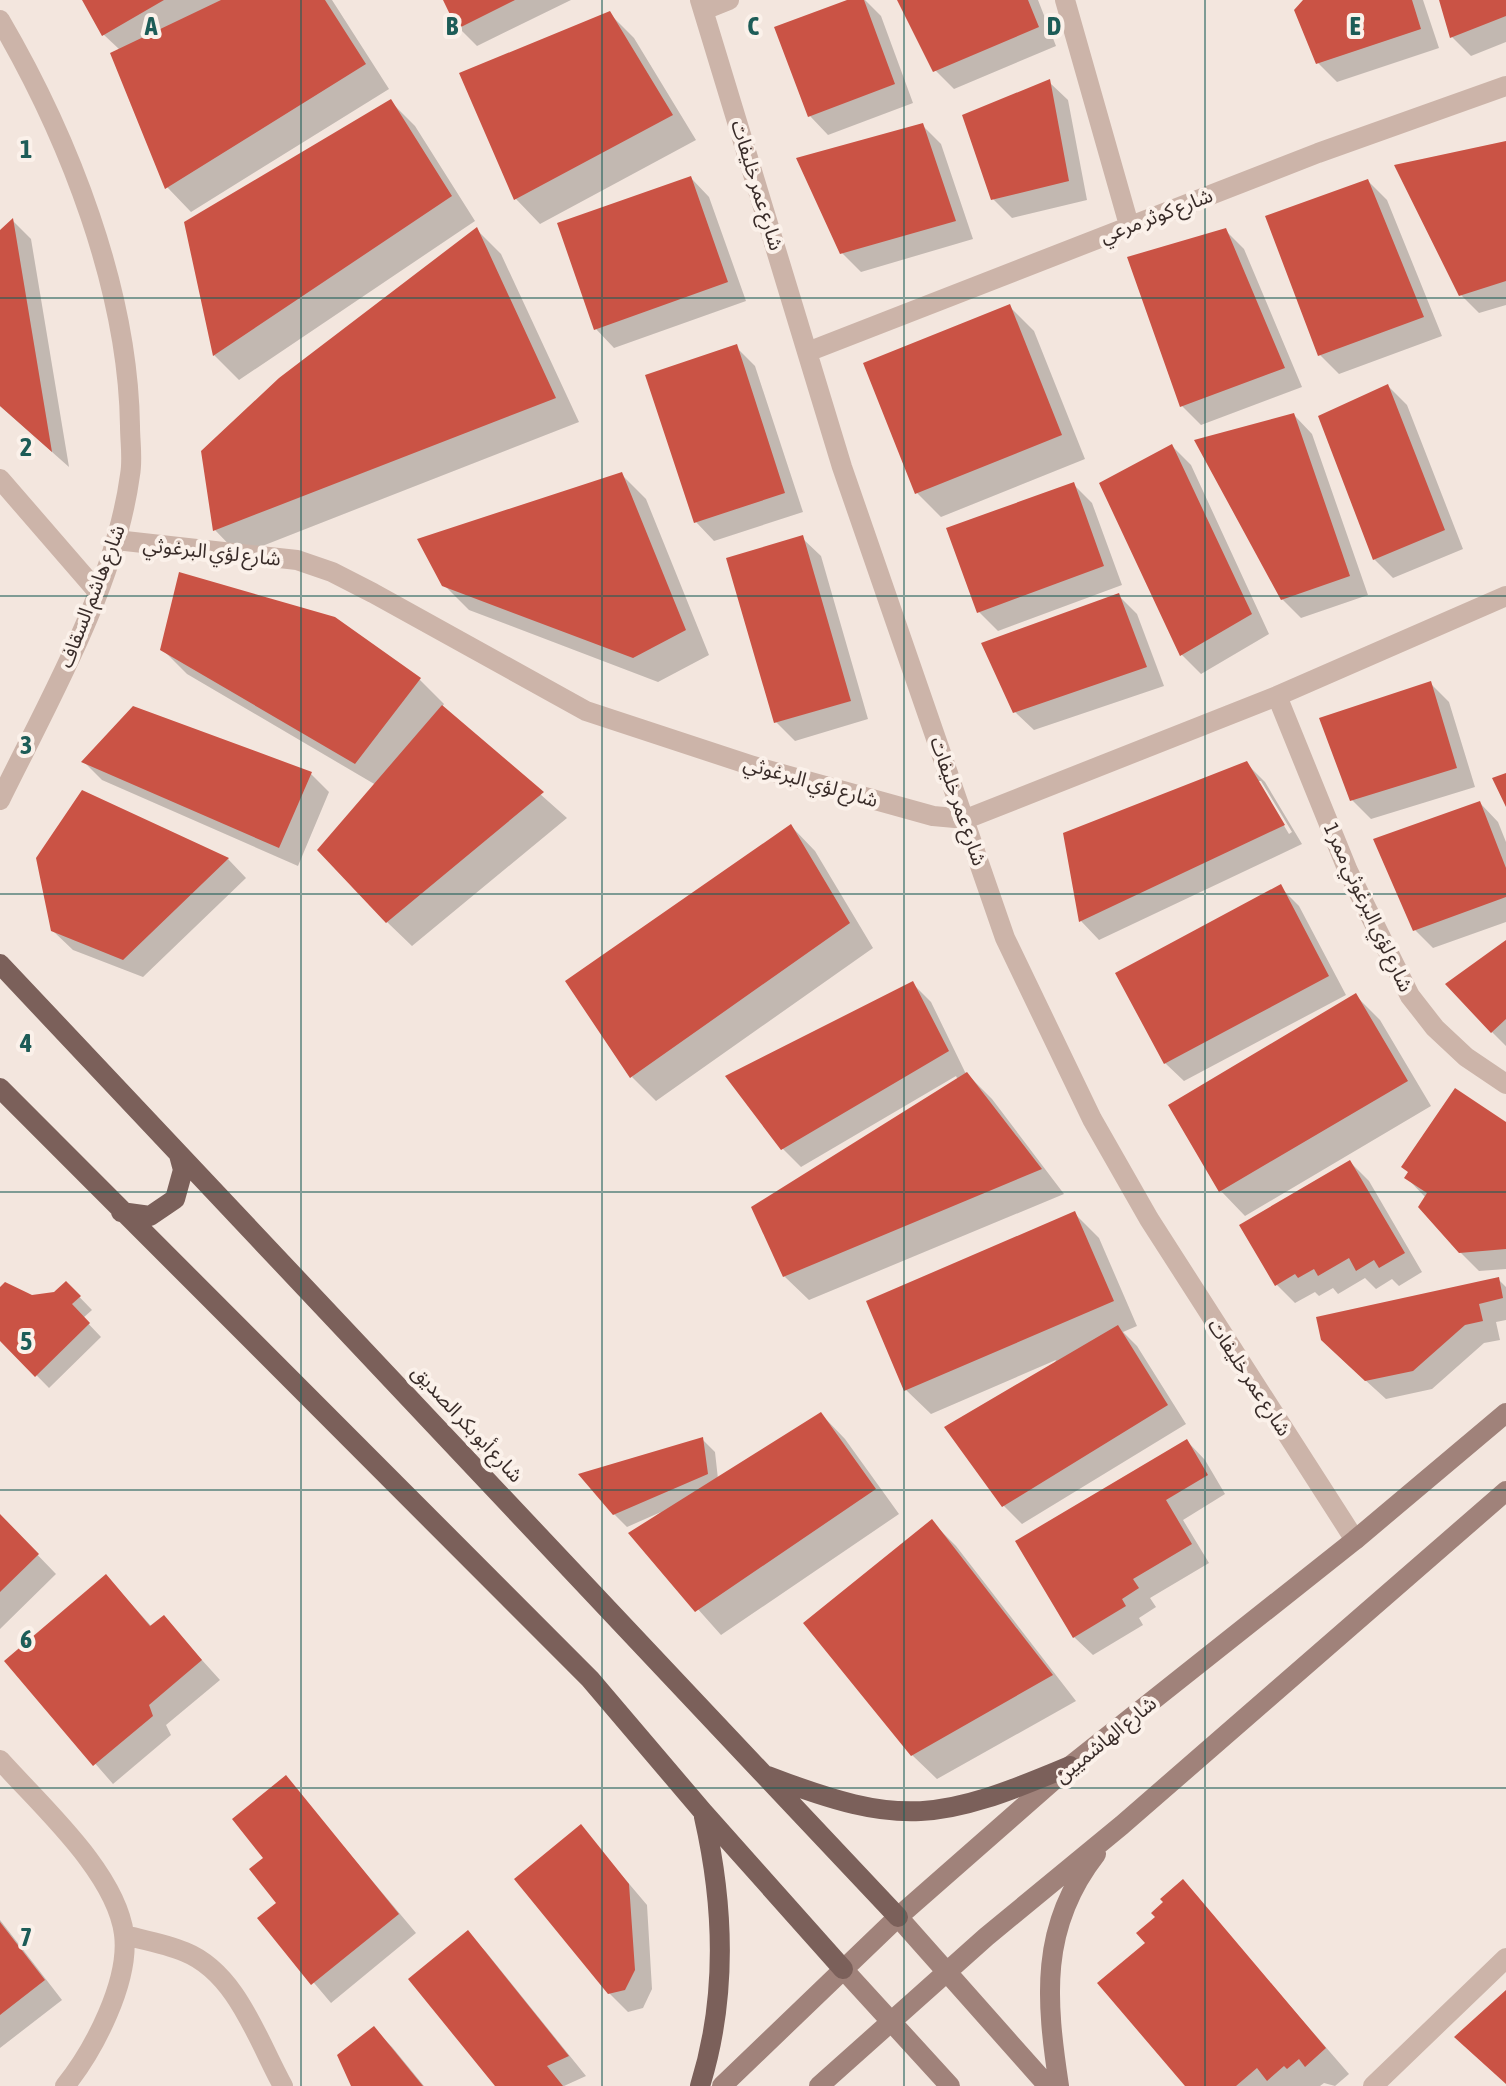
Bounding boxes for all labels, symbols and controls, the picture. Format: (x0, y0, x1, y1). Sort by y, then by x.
text: A (144, 11, 158, 41)
text: B (446, 11, 459, 41)
text: C (747, 11, 759, 41)
text: D (1047, 11, 1061, 41)
text: E (1349, 11, 1361, 41)
street label: شارع عمر خليفات (723, 117, 789, 254)
text: 1 (20, 134, 32, 164)
street label: شارع كوثر مرعي (1096, 183, 1217, 251)
text: 2 (20, 432, 32, 462)
street label: شارع هاشم السقاف (53, 521, 133, 672)
street label: شارع لؤي البرغوثي (141, 532, 282, 574)
text: 3 (20, 730, 32, 760)
street label: شارع عمر خليفات (922, 734, 992, 870)
street label: شارع لؤي البرغوثي (740, 751, 881, 816)
street label: شارع لؤي البرغوثي ممر 1 (1316, 819, 1418, 997)
text: 4 (19, 1028, 32, 1058)
street label: شارع عمر خليفات (1200, 1314, 1296, 1442)
text: 5 (20, 1326, 32, 1356)
street label: شارع أبو بكر الصديق (405, 1360, 528, 1489)
text: 6 (20, 1624, 32, 1654)
street label: شارع الهاشميين (1049, 1691, 1163, 1790)
text: 7 (20, 1922, 32, 1952)

